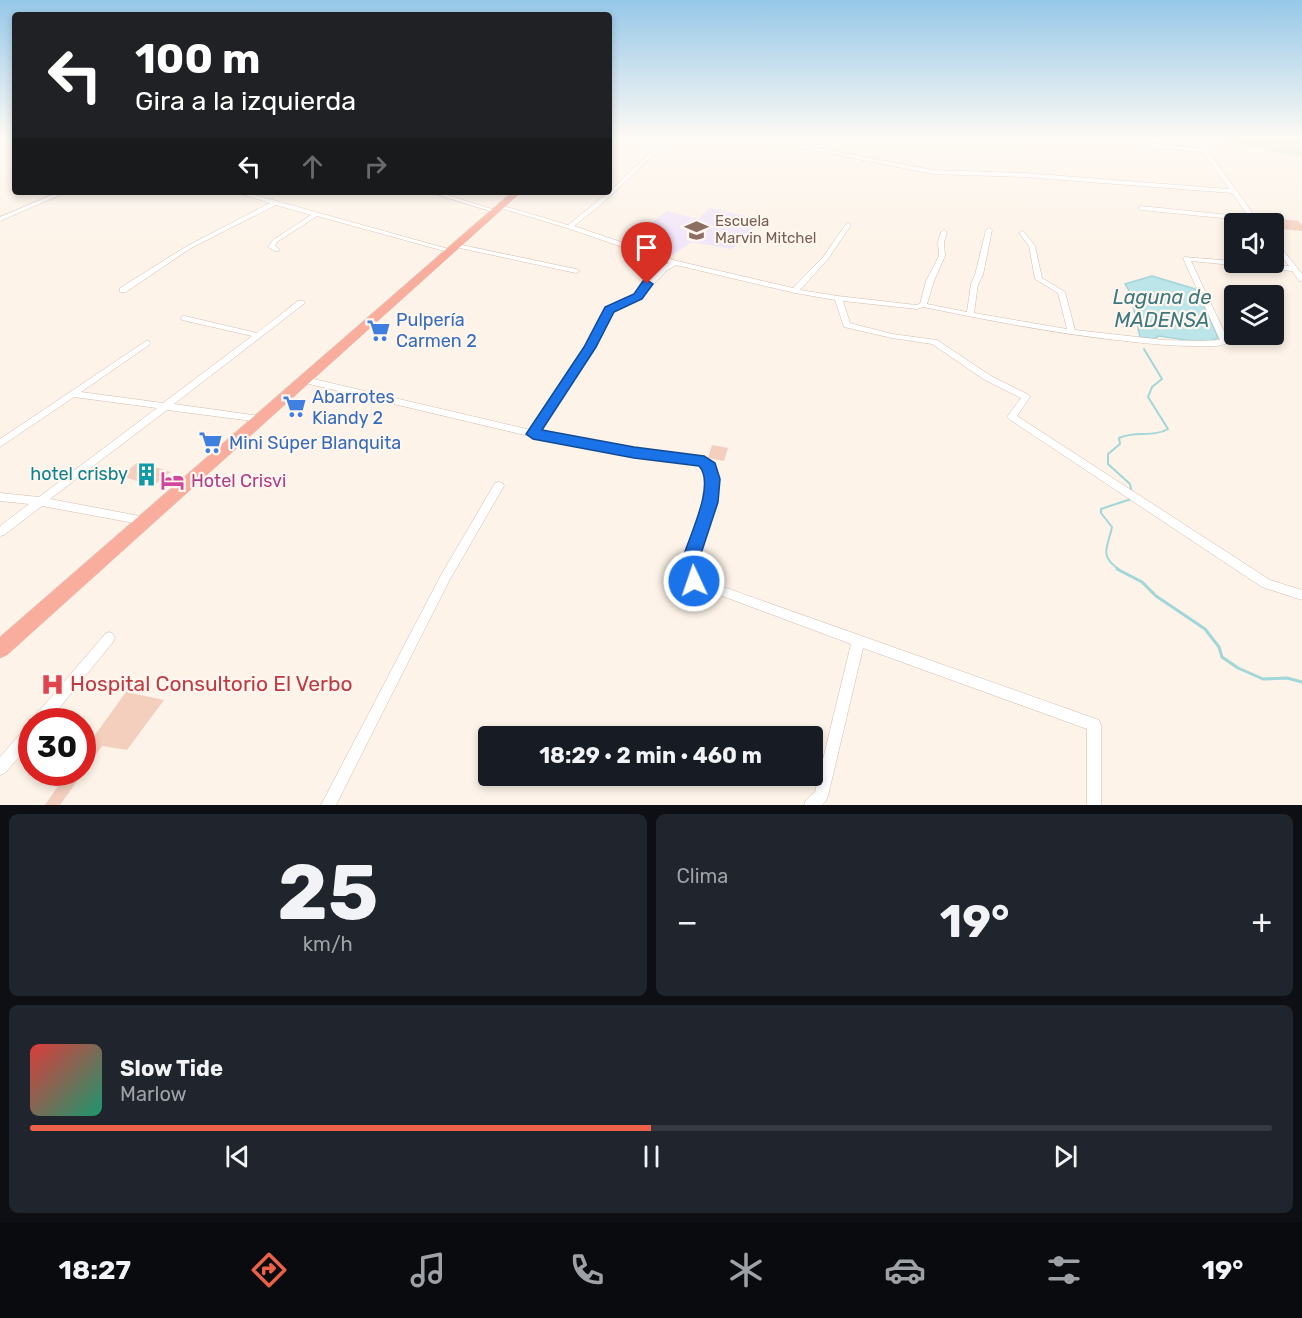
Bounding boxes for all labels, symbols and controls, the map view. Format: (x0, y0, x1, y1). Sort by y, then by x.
text: 100 m (135, 34, 260, 84)
icon: left (36, 36, 114, 114)
text: Gira a la izquierda (135, 85, 356, 117)
icon: left (233, 150, 266, 183)
icon: ahead (296, 150, 329, 183)
icon: right (359, 150, 392, 183)
place label: Escuela Marvin Mitchel (715, 212, 816, 247)
map controls (1224, 213, 1284, 345)
button: sound (1224, 213, 1284, 273)
school or university icon: Escuela Marvin Mitchel (684, 217, 710, 243)
pin (621, 222, 672, 284)
icon: arrive (630, 231, 663, 264)
water label: Laguna de MADENSA (1113, 285, 1211, 332)
button: layers (1224, 285, 1284, 345)
place label: Pulpería Carmen 2 (396, 309, 477, 352)
supermarket icon: Pulpería Carmen 2 (365, 317, 391, 343)
place label: Abarrotes Kiandy 2 (312, 386, 395, 429)
supermarket icon: Abarrotes Kiandy 2 (281, 394, 307, 420)
supermarket icon: Mini Súper Blanquita (198, 430, 224, 456)
place label: Mini Súper Blanquita (229, 432, 401, 454)
building icon: hotel crisby (133, 461, 159, 487)
place label: hotel crisby (30, 463, 128, 485)
hotel icon: Hotel Crisvi (160, 468, 186, 494)
place label: Hotel Crisvi (191, 470, 286, 492)
position arrow (662, 549, 726, 613)
hospital icon: Hospital Consultorio El Verbo (39, 671, 65, 697)
place label: Hospital Consultorio El Verbo (70, 671, 353, 696)
speed limit sign: 30 (18, 708, 96, 786)
text: 18:29 · 2 min · 460 m (539, 742, 762, 769)
text: 25 (277, 846, 378, 939)
text: Clima (677, 864, 728, 888)
text: 19° (940, 895, 1010, 948)
text: − (677, 902, 698, 941)
text: + (1251, 902, 1272, 941)
text: km/h (303, 932, 353, 956)
text: Slow Tide (120, 1055, 223, 1082)
text: Marlow (120, 1082, 187, 1106)
icon: previous (221, 1140, 254, 1173)
icon: pause (635, 1140, 668, 1173)
icon: next (1049, 1140, 1082, 1173)
icon: directions (248, 1249, 290, 1291)
icon: music (407, 1249, 449, 1291)
icon: phone (566, 1249, 608, 1291)
icon: climate (725, 1249, 767, 1291)
icon: car (884, 1249, 926, 1291)
icon: filters (1043, 1249, 1085, 1291)
text: 18:27 (58, 1254, 131, 1286)
text: 19° (1202, 1254, 1243, 1286)

